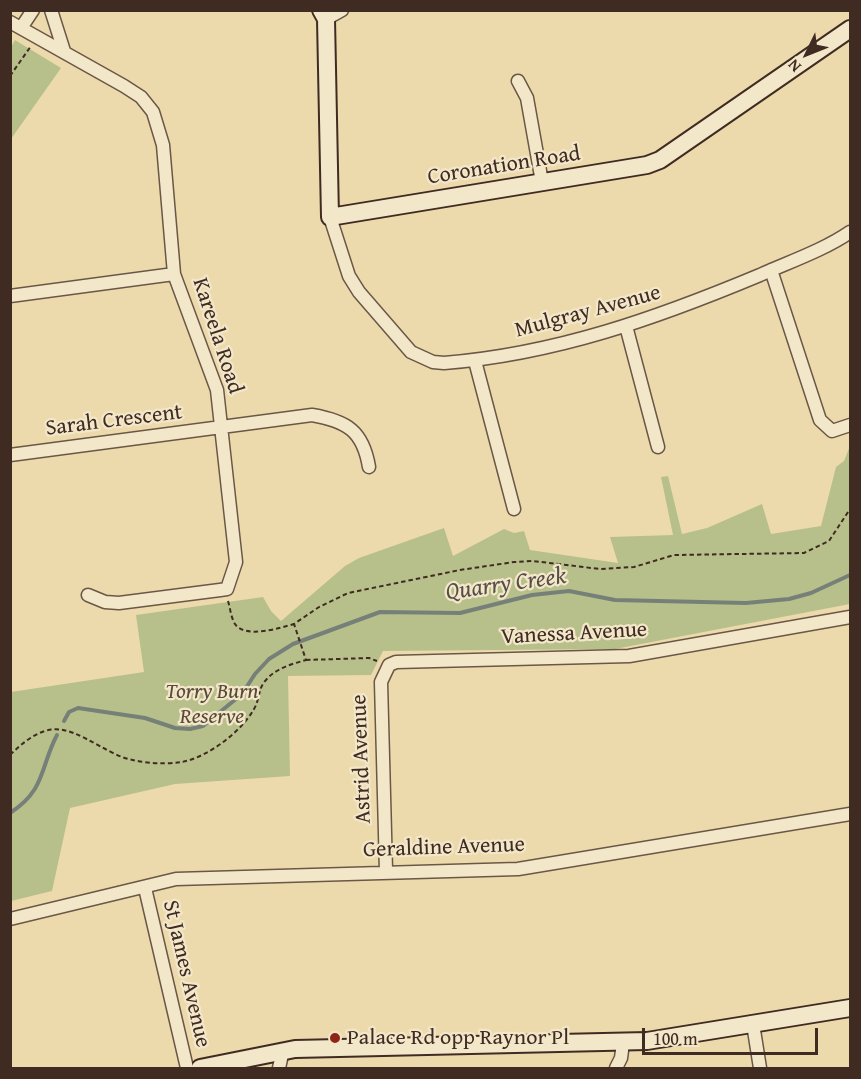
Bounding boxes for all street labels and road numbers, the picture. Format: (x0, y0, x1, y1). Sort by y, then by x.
street label: Coronation Road (426, 141, 582, 191)
street label: Kareela Road (186, 275, 248, 397)
street label: Mulgray Avenue (512, 280, 664, 344)
street label: Sarah Crescent (44, 400, 184, 442)
street label: Vanessa Avenue (500, 617, 648, 651)
street label: Astrid Avenue (347, 694, 377, 824)
street label: Geraldine Avenue (363, 832, 525, 864)
street label: St James Avenue (156, 898, 216, 1050)

